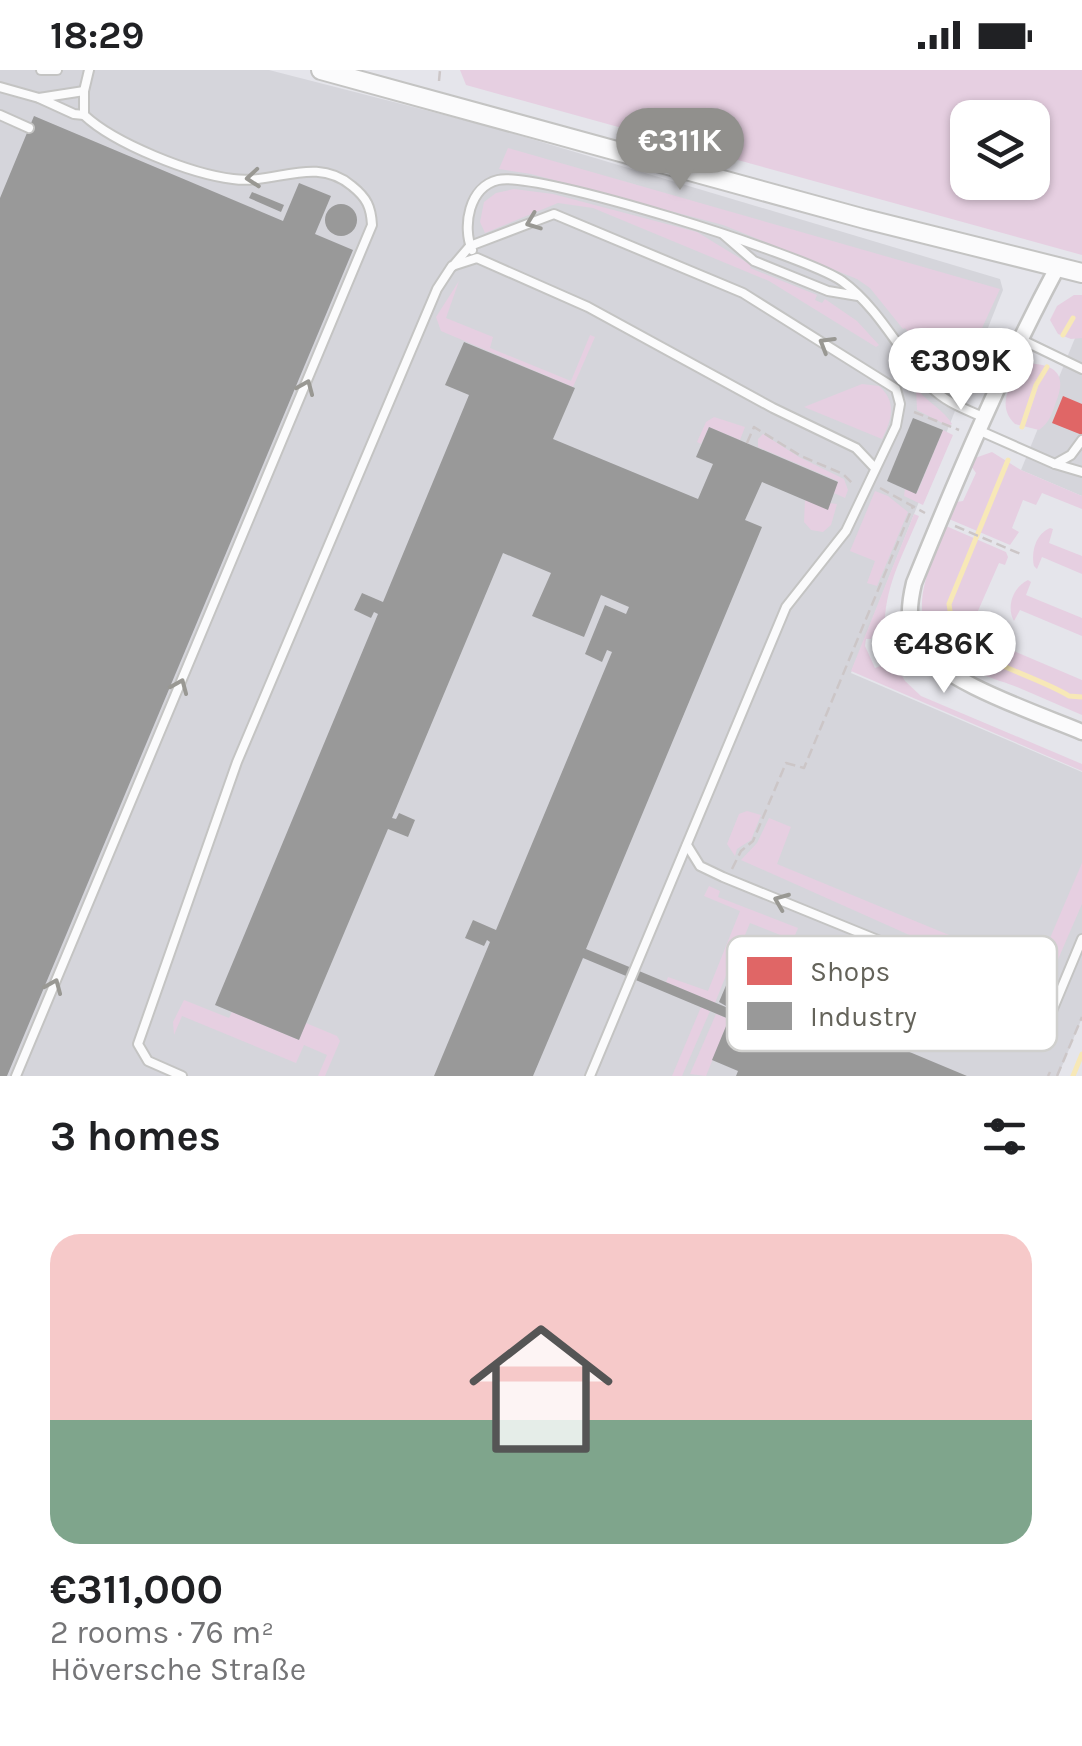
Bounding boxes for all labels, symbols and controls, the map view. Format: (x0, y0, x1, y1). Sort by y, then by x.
text: 18:29 (50, 13, 145, 58)
map controls (950, 100, 1050, 200)
button: layers (950, 100, 1050, 200)
pin: €311K (610, 108, 750, 193)
text: €311K (638, 122, 722, 159)
one-way arrow (245, 167, 261, 188)
one-way arrow (525, 211, 542, 231)
pin: €309K (891, 328, 1031, 413)
one-way arrow (819, 337, 837, 356)
text: €309K (911, 342, 1011, 379)
one-way arrow (294, 379, 314, 397)
pin: €486K (874, 611, 1014, 696)
text: €486K (894, 625, 994, 662)
one-way arrow (168, 679, 188, 697)
one-way arrow (774, 893, 792, 913)
legend (727, 936, 1057, 1051)
text: Shops (810, 955, 890, 988)
one-way arrow (42, 978, 62, 996)
text: Industry (810, 1000, 917, 1033)
icon: filters (977, 1109, 1032, 1164)
text: 3 homes (50, 1111, 221, 1161)
icon: home (451, 1299, 631, 1479)
text: €311,000 (50, 1564, 223, 1614)
text: 2 rooms · 76 m² (50, 1614, 274, 1651)
text: Höversche Straße (50, 1651, 306, 1688)

